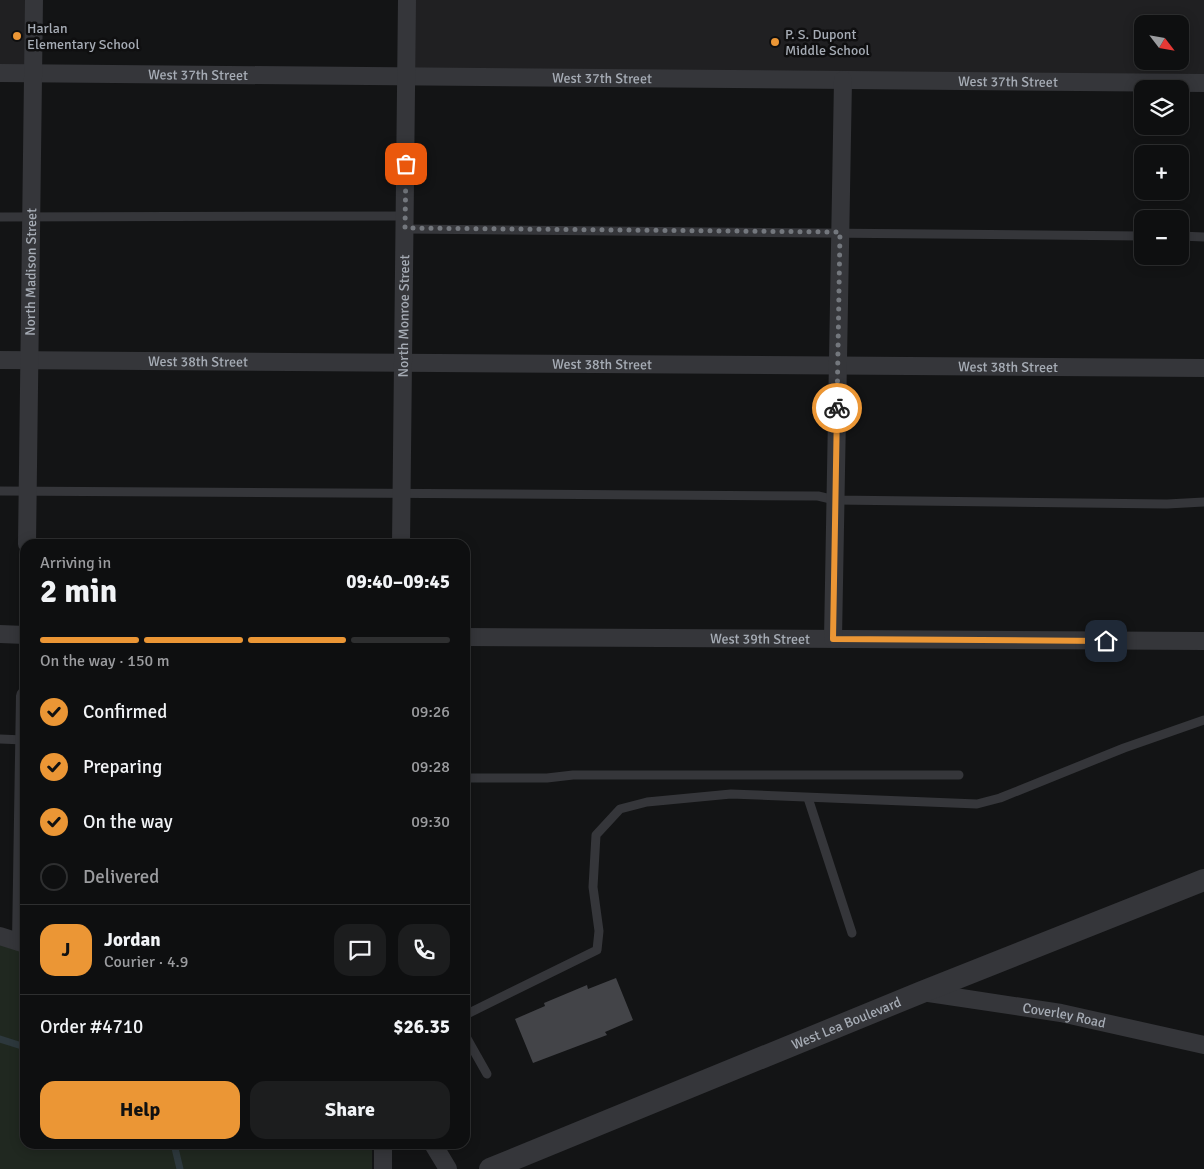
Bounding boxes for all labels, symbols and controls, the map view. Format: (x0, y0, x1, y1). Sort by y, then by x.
north arrow (1134, 15, 1189, 70)
map controls (1134, 15, 1189, 265)
place label: Harlan Elementary School (27, 20, 140, 53)
place label: P. S. Dupont Middle School (785, 26, 870, 59)
marker: Harlan Elementary School (11, 30, 23, 42)
marker: P. S. Dupont Middle School (769, 36, 781, 48)
street label: West 37th Street (148, 66, 248, 84)
street label: West 37th Street (552, 70, 652, 87)
street label: West 37th Street (958, 73, 1058, 91)
button: layers (1134, 80, 1189, 135)
pin (385, 143, 427, 185)
button: + (1134, 145, 1189, 200)
icon: bag (392, 150, 420, 178)
street label: North Madison Street (22, 208, 40, 336)
button: − (1134, 210, 1189, 265)
street label: North Monroe Street (395, 254, 413, 378)
street label: West 38th Street (148, 353, 248, 371)
street label: West 38th Street (552, 356, 652, 373)
street label: West 38th Street (958, 358, 1058, 376)
courier (812, 383, 862, 433)
icon: bike (823, 394, 851, 422)
text: Arriving in (40, 553, 111, 573)
text: 09:40–09:45 (346, 570, 450, 594)
text: 2 min (40, 572, 117, 611)
pin (1085, 620, 1127, 662)
icon: home (1092, 627, 1120, 655)
street label: West 39th Street (710, 630, 810, 648)
text: On the way · 150 m (40, 651, 170, 671)
icon: check (40, 698, 68, 726)
text: Confirmed (83, 700, 167, 724)
text: 09:26 (411, 702, 450, 722)
icon: check (40, 753, 68, 781)
text: Preparing (83, 755, 162, 779)
text: 09:28 (411, 757, 450, 777)
icon: check (40, 808, 68, 836)
text: On the way (83, 810, 173, 834)
text: 09:30 (411, 812, 450, 832)
text: Delivered (83, 865, 159, 889)
button: chat (334, 924, 386, 976)
button: phone (398, 924, 450, 976)
text: Jordan (104, 928, 161, 952)
text: J (62, 938, 70, 962)
text: Courier · 4.9 (104, 952, 188, 972)
street label: West Lea Boulevard (789, 993, 904, 1054)
street label: Coverley Road (1021, 999, 1107, 1032)
text: Order #4710 (40, 1015, 143, 1039)
text: $26.35 (393, 1015, 450, 1039)
button: Help (40, 1081, 240, 1139)
button: Share (250, 1081, 450, 1139)

